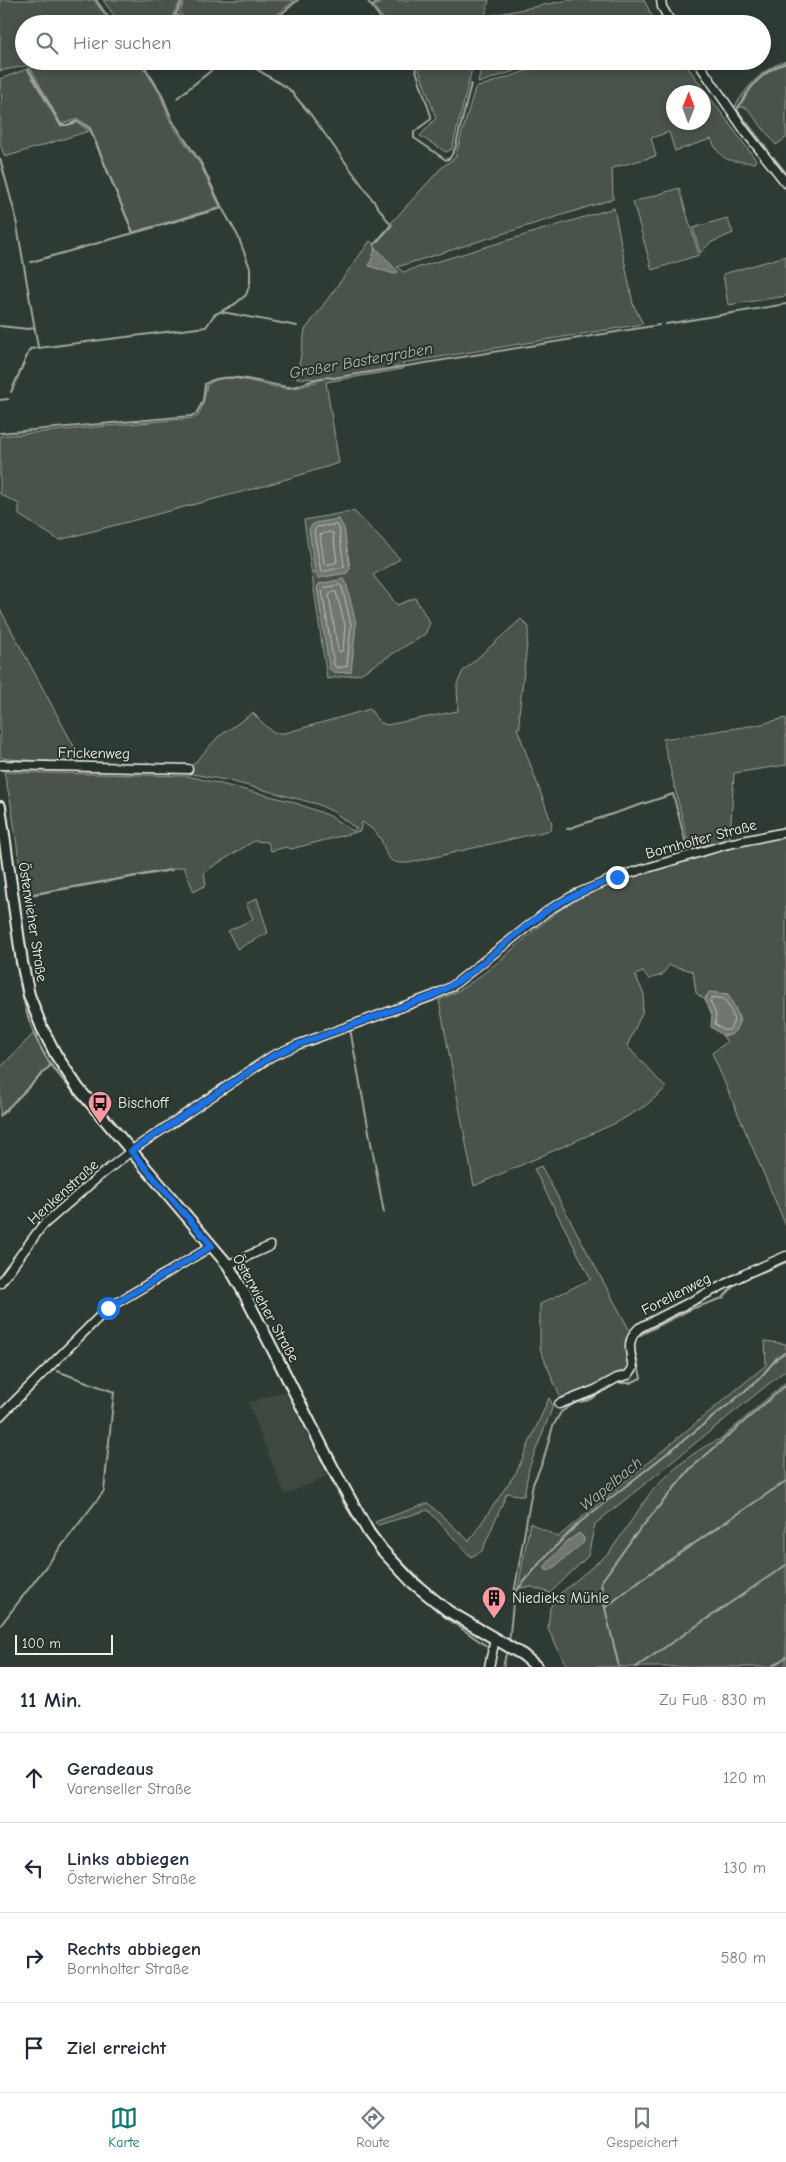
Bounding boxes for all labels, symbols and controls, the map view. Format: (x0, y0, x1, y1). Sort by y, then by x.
search box (15, 15, 771, 70)
icon: search (33, 29, 61, 57)
text: Hier suchen (73, 32, 171, 54)
north arrow (666, 85, 711, 130)
water label: Großer Bastergraben (288, 339, 434, 382)
street label: Frickenweg (58, 743, 130, 763)
street label: Bornholter Straße (643, 815, 759, 863)
street label: Österwieher Straße (15, 861, 51, 984)
route end (606, 866, 629, 889)
bus stop icon: Bischoff (87, 1090, 113, 1124)
place label: Bischoff (118, 1094, 169, 1112)
street label: Henkenstraße (24, 1155, 102, 1228)
street label: Österwieher Straße (229, 1251, 303, 1366)
street label: Forellenweg (638, 1269, 714, 1319)
route start (97, 1297, 120, 1320)
water label: Wapelbach (576, 1453, 646, 1515)
building icon: Niedieks Mühle (481, 1585, 507, 1619)
place label: Niedieks Mühle (512, 1589, 610, 1607)
scale bar (15, 1632, 112, 1655)
text: 100 m (22, 1635, 61, 1652)
text: 11 Min. (20, 1688, 81, 1712)
text: Zu Fuß · 830 m (659, 1691, 766, 1709)
text: Geradeaus (67, 1758, 153, 1780)
icon: ahead (20, 1764, 48, 1792)
text: 120 m (723, 1769, 766, 1787)
text: Varenseller Straße (67, 1780, 191, 1798)
text: Links abbiegen (67, 1848, 189, 1870)
icon: left (20, 1854, 48, 1882)
text: 130 m (723, 1859, 766, 1877)
text: Österwieher Straße (67, 1870, 196, 1888)
text: Rechts abbiegen (67, 1938, 201, 1960)
icon: right (20, 1944, 48, 1972)
text: 580 m (721, 1949, 766, 1967)
text: Bornholter Straße (67, 1960, 189, 1978)
icon: arrive (20, 2034, 48, 2062)
text: Ziel erreicht (67, 2037, 166, 2059)
tab: Karte (108, 2104, 140, 2151)
tab: Route (356, 2104, 390, 2151)
tab: Gespeichert (606, 2104, 678, 2151)

